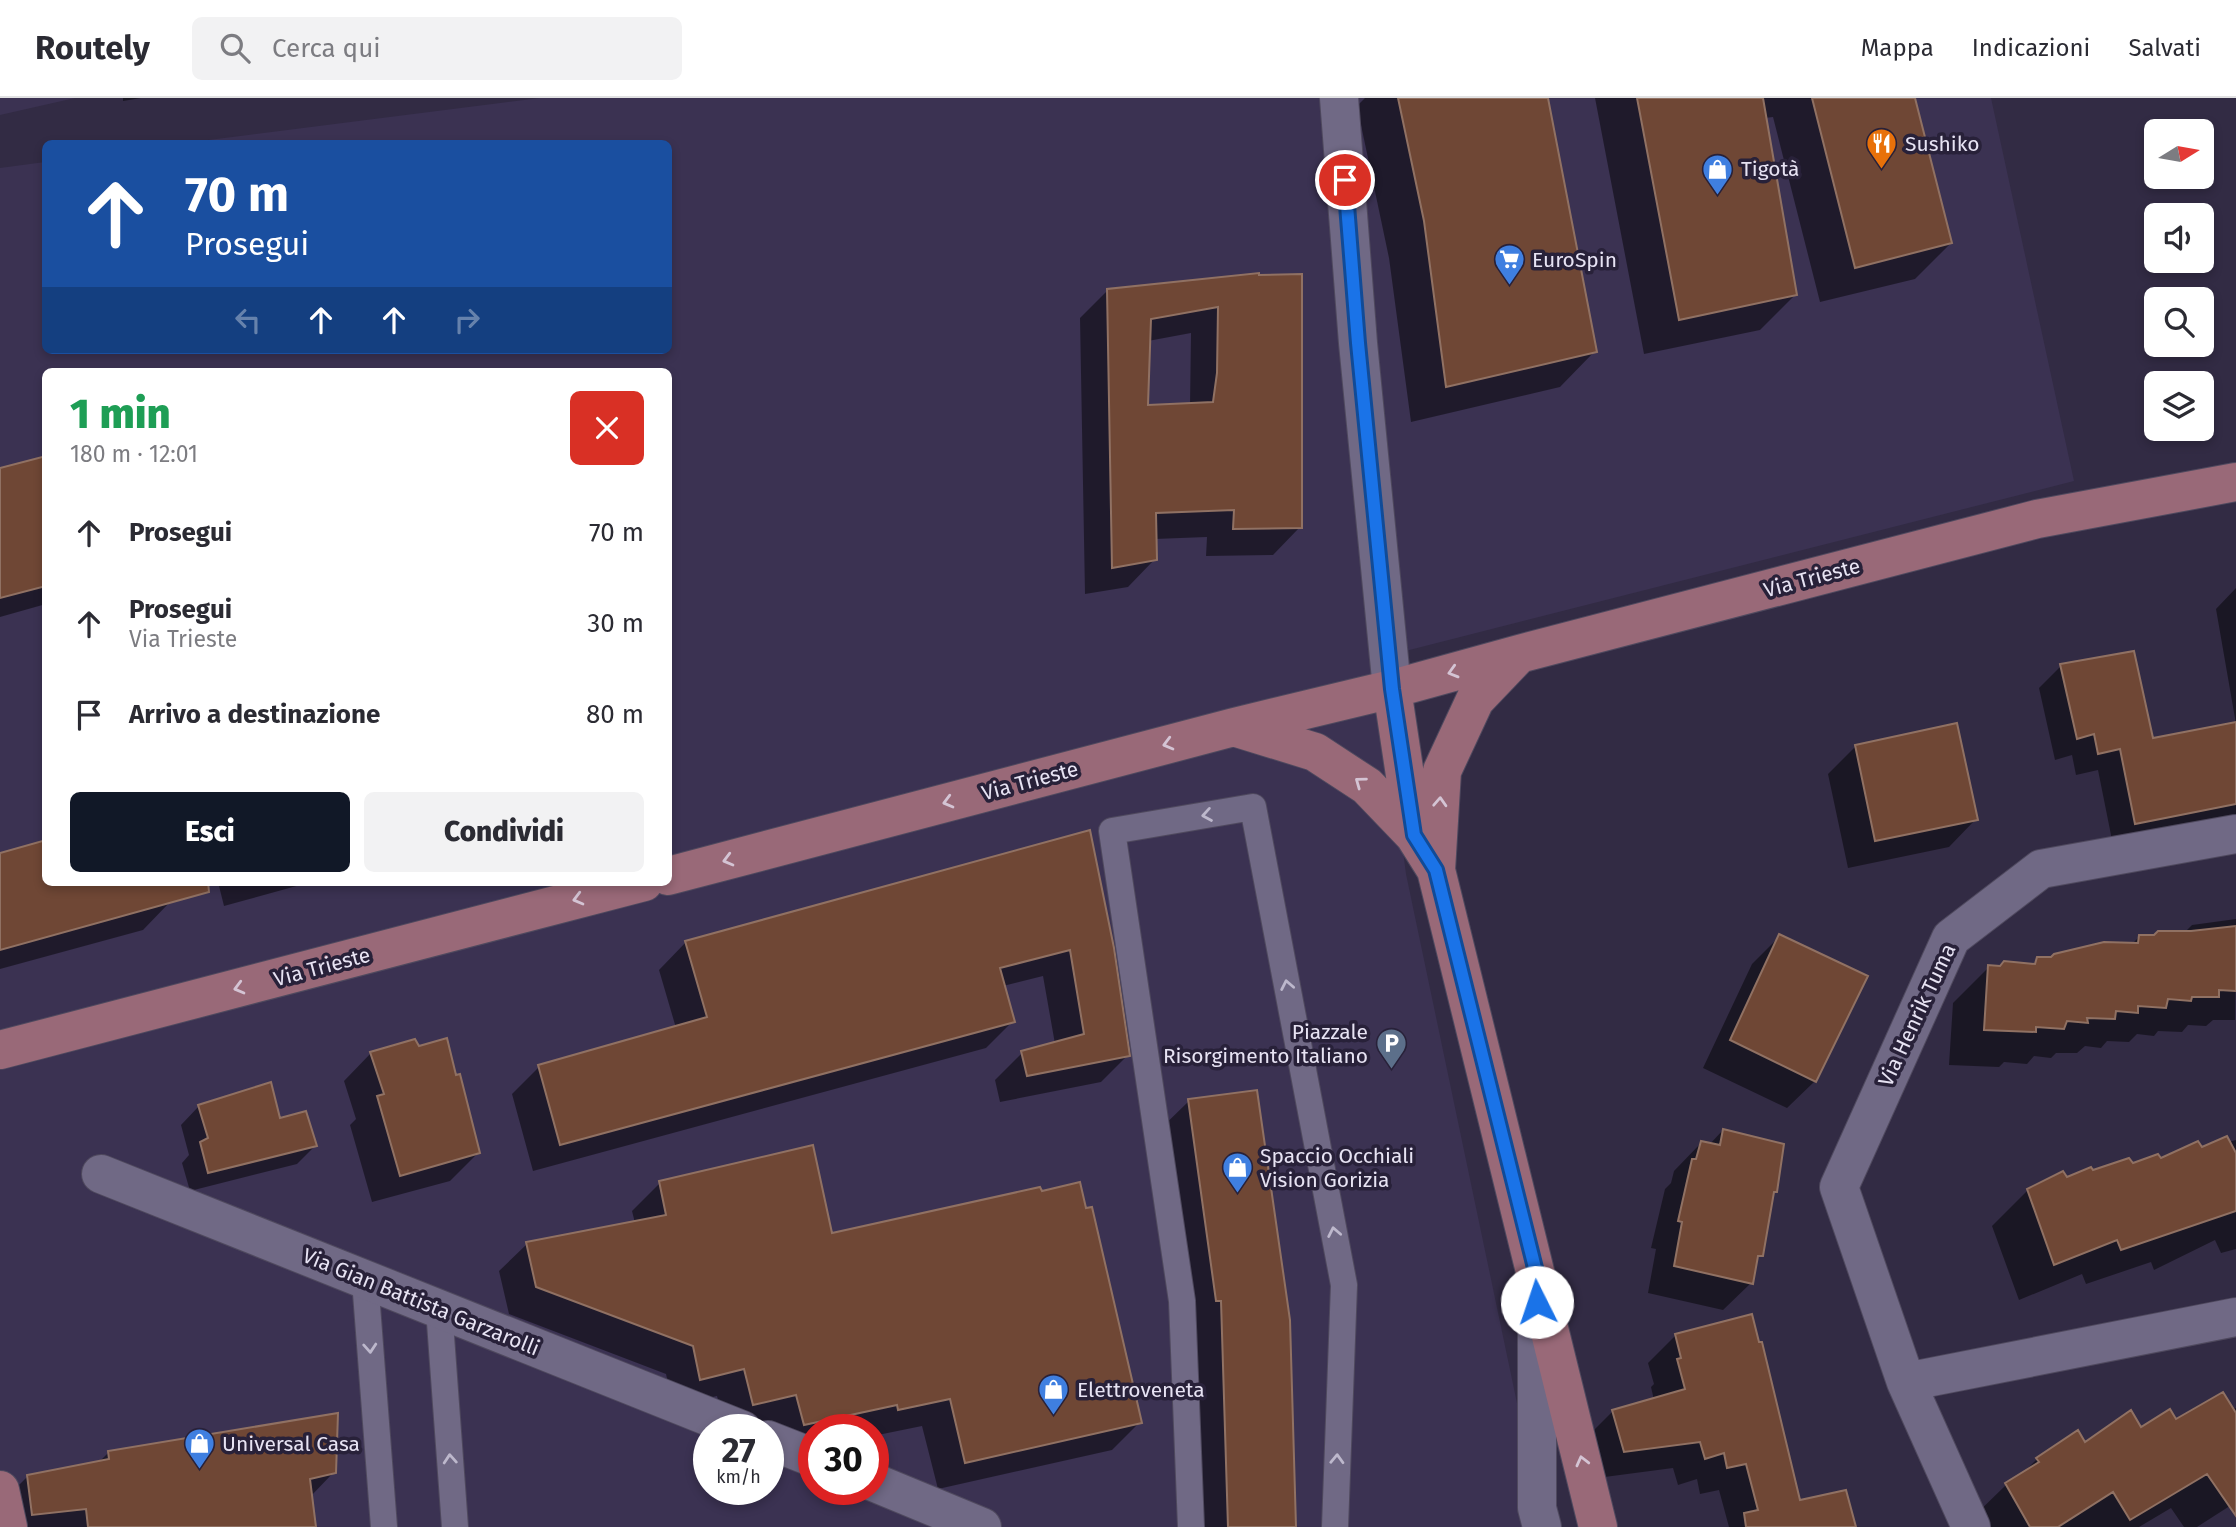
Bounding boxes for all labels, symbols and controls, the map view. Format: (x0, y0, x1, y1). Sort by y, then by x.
search box (192, 17, 682, 80)
text: Routely (35, 28, 150, 68)
icon: search (216, 29, 254, 67)
text: Cerca qui (272, 33, 381, 64)
text: Mappa (1861, 34, 1934, 62)
text: Indicazioni (1972, 34, 2090, 62)
text: Salvati (2128, 34, 2201, 62)
north arrow (2144, 119, 2214, 189)
map controls (2144, 119, 2214, 441)
restaurant icon: Sushiko (1865, 127, 1899, 171)
place label: Sushiko (1905, 131, 1980, 157)
pin (1315, 150, 1375, 210)
shop icon: Tigotà (1701, 152, 1735, 196)
place label: Tigotà (1741, 156, 1800, 182)
icon: arrive (1326, 161, 1364, 199)
text: 70 m (185, 165, 289, 224)
icon: ahead (70, 168, 161, 259)
button: sound (2144, 203, 2214, 273)
text: Prosegui (185, 225, 309, 263)
supermarket icon: EuroSpin (1492, 243, 1526, 287)
place label: EuroSpin (1532, 247, 1617, 273)
button: search (2144, 287, 2214, 357)
icon: left (229, 301, 267, 339)
icon: ahead (302, 301, 340, 339)
icon: ahead (375, 301, 413, 339)
icon: right (448, 301, 486, 339)
button: layers (2144, 371, 2214, 441)
text: 1 min (70, 389, 171, 439)
button: close (570, 391, 644, 465)
text: 180 m · 12:01 (70, 440, 198, 468)
icon: ahead (70, 514, 108, 552)
text: Prosegui (129, 517, 232, 548)
text: 70 m (589, 517, 644, 548)
street label: Via Trieste (1761, 553, 1863, 603)
text: Prosegui (129, 594, 232, 625)
icon: ahead (70, 605, 108, 643)
text: 30 m (587, 608, 644, 639)
text: Via Trieste (129, 625, 237, 653)
one-way arrow (1448, 664, 1460, 679)
icon: arrive (70, 696, 108, 734)
text: Arrivo a destinazione (129, 699, 380, 730)
text: 80 m (586, 699, 644, 730)
one-way arrow (1162, 736, 1174, 751)
street label: Via Trieste (979, 756, 1081, 806)
one-way arrow (1355, 778, 1368, 790)
button: Esci (70, 792, 350, 872)
button: Condividi (364, 792, 644, 872)
one-way arrow (942, 794, 954, 808)
one-way arrow (1432, 796, 1447, 807)
one-way arrow (1201, 807, 1213, 822)
one-way arrow (722, 852, 734, 866)
one-way arrow (572, 891, 584, 905)
street label: Via Henrik Tuma (1873, 939, 1961, 1091)
street label: Via Trieste (271, 942, 373, 992)
one-way arrow (1280, 979, 1295, 991)
one-way arrow (234, 980, 246, 994)
place label: Piazzale Risorgimento Italiano (1163, 1019, 1368, 1069)
parking icon: Piazzale Risorgimento Italiano (1374, 1027, 1408, 1071)
place label: Spaccio Occhiali Vision Gorizia (1260, 1143, 1414, 1193)
shop icon: Spaccio Occhiali Vision Gorizia (1220, 1151, 1254, 1195)
one-way arrow (1327, 1226, 1342, 1238)
street label: Via Gian Battista Garzarolli (299, 1242, 543, 1362)
position arrow (1500, 1265, 1574, 1339)
one-way arrow (362, 1343, 377, 1354)
shop icon: Elettroveneta (1037, 1373, 1071, 1417)
place label: Elettroveneta (1077, 1377, 1205, 1403)
speed limit sign: 30 (798, 1414, 889, 1505)
shop icon: Universal Casa (182, 1427, 216, 1471)
text: 27 (721, 1429, 756, 1471)
place label: Universal Casa (222, 1431, 360, 1457)
one-way arrow (443, 1453, 458, 1464)
one-way arrow (1330, 1453, 1345, 1464)
one-way arrow (1576, 1455, 1590, 1467)
text: km/h (716, 1466, 761, 1488)

